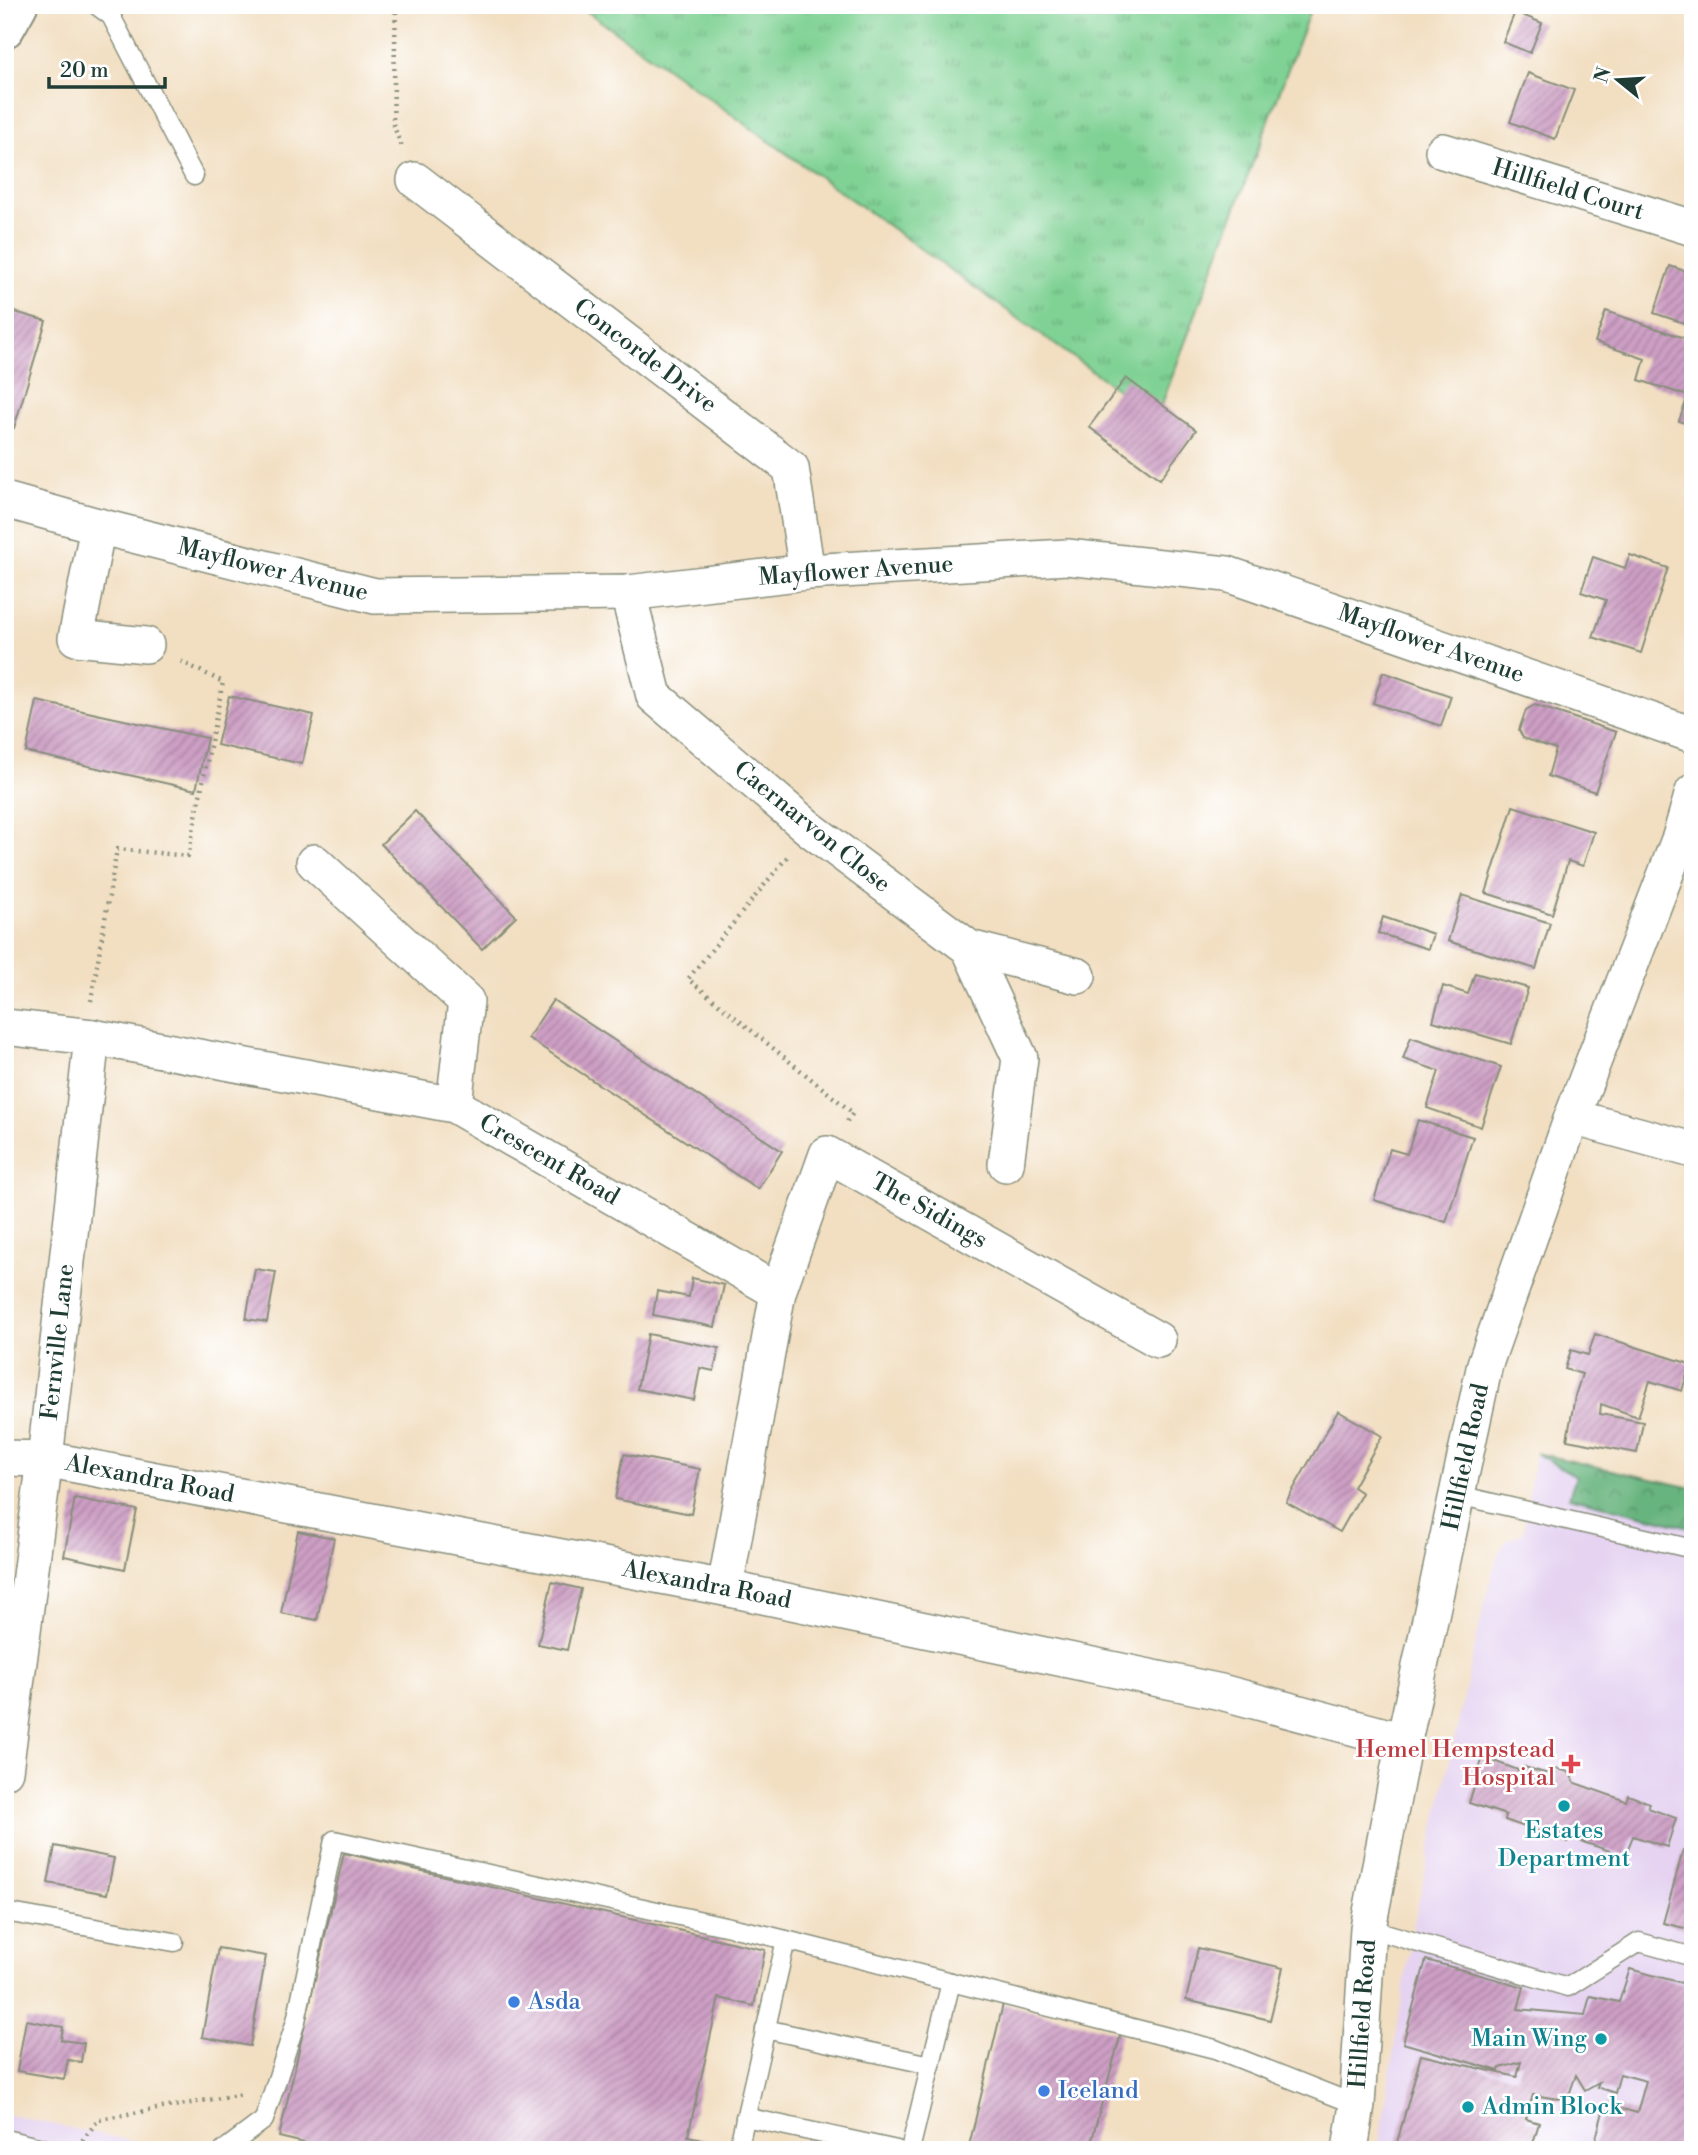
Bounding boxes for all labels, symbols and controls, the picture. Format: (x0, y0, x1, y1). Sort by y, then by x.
scale bar (49, 46, 164, 90)
north arrow (1582, 46, 1652, 116)
text: 20 m (60, 58, 109, 84)
text: N (1589, 64, 1617, 86)
street label: Hillfield Court (1489, 153, 1648, 227)
street label: Concorde Drive (567, 292, 723, 420)
street label: Mayflower Avenue (175, 532, 371, 608)
street label: Mayflower Avenue (758, 549, 954, 593)
street label: Mayflower Avenue (1334, 598, 1528, 690)
street label: Caernarvon Close (728, 755, 896, 899)
street label: Crescent Road (474, 1108, 625, 1212)
street label: The Sidings (866, 1167, 992, 1255)
street label: Fernville Lane (35, 1262, 81, 1422)
street label: Hillfield Road (1436, 1380, 1496, 1533)
street label: Alexandra Road (62, 1448, 237, 1510)
street label: Alexandra Road (619, 1554, 794, 1616)
place label: Hemel Hempstead Hospital (1355, 1735, 1555, 1793)
marker: Hemel Hempstead Hospital (1561, 1754, 1581, 1774)
marker: Estates Department (1556, 1798, 1572, 1814)
place label: Estates Department (1498, 1816, 1631, 1874)
street label: Hillfield Road (1343, 1938, 1383, 2090)
place label: Asda (527, 1987, 582, 2017)
marker: Asda (506, 1994, 522, 2010)
place label: Main Wing (1471, 2024, 1588, 2054)
marker: Main Wing (1593, 2031, 1609, 2047)
place label: Iceland (1058, 2076, 1139, 2106)
marker: Iceland (1036, 2083, 1052, 2099)
place label: Admin Block (1481, 2092, 1623, 2122)
marker: Admin Block (1460, 2099, 1476, 2115)

